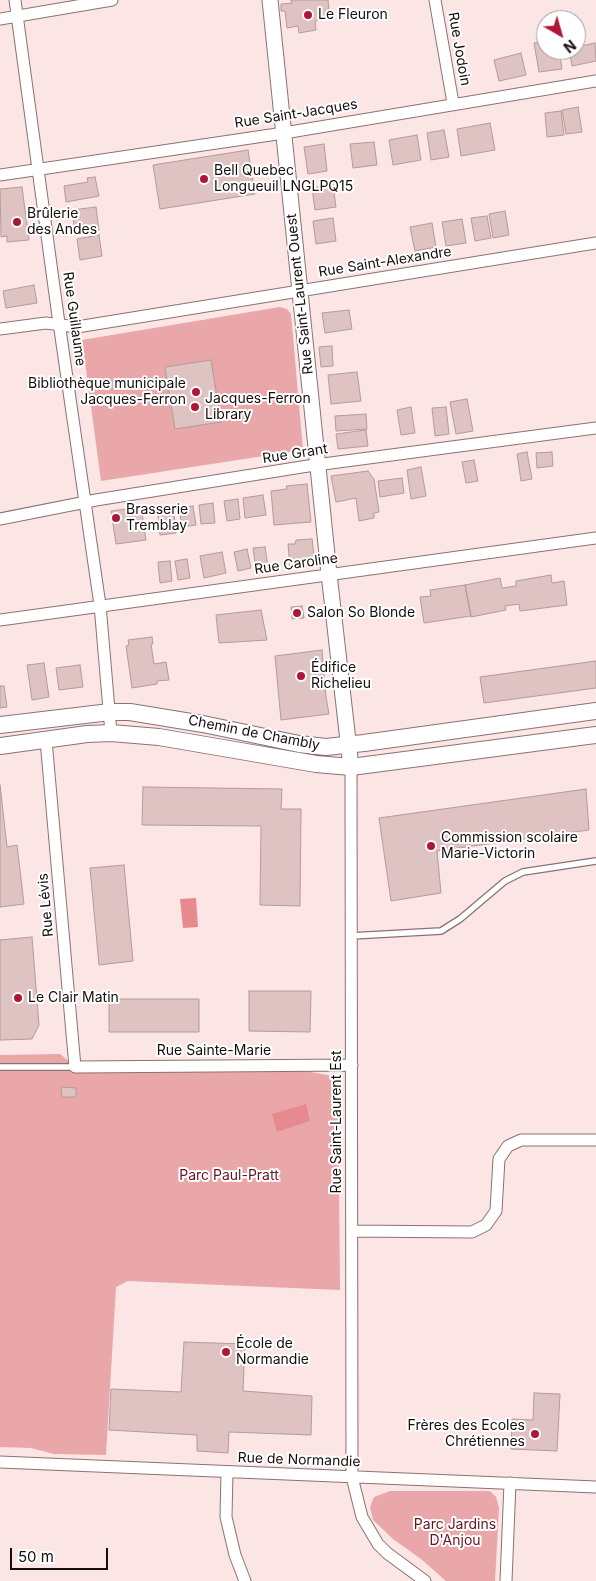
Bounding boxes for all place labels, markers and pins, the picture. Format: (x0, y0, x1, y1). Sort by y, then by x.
place label: Le Fleuron (318, 7, 388, 23)
marker: Le Fleuron (302, 9, 314, 21)
place label: Bell Quebec Longueuil LNGLPQ15 (214, 163, 353, 196)
marker: Bell Quebec Longueuil LNGLPQ15 (198, 173, 210, 185)
place label: Brûlerie des Andes (27, 206, 97, 238)
marker: Brûlerie des Andes (11, 216, 23, 228)
place label: Bibliothèque municipale Jacques-Ferron (28, 376, 186, 408)
marker: Bibliothèque municipale Jacques-Ferron (190, 386, 202, 398)
place label: Jacques-Ferron Library (205, 391, 311, 424)
marker: Jacques-Ferron Library (189, 401, 201, 413)
place label: Brasserie Tremblay (126, 502, 188, 534)
marker: Brasserie Tremblay (110, 512, 122, 524)
place label: Salon So Blonde (307, 605, 415, 621)
marker: Salon So Blonde (291, 607, 303, 619)
place label: Édifice Richelieu (311, 660, 371, 692)
marker: Édifice Richelieu (295, 670, 307, 682)
place label: Commission scolaire Marie-Victorin (441, 830, 578, 862)
marker: Commission scolaire Marie-Victorin (425, 840, 437, 852)
place label: Le Clair Matin (28, 990, 119, 1006)
marker: Le Clair Matin (12, 992, 24, 1004)
place label: École de Normandie (236, 1336, 309, 1368)
marker: École de Normandie (220, 1346, 232, 1358)
place label: Frères des Ecoles Chrétiennes (408, 1418, 525, 1450)
marker: Frères des Ecoles Chrétiennes (529, 1428, 541, 1440)

